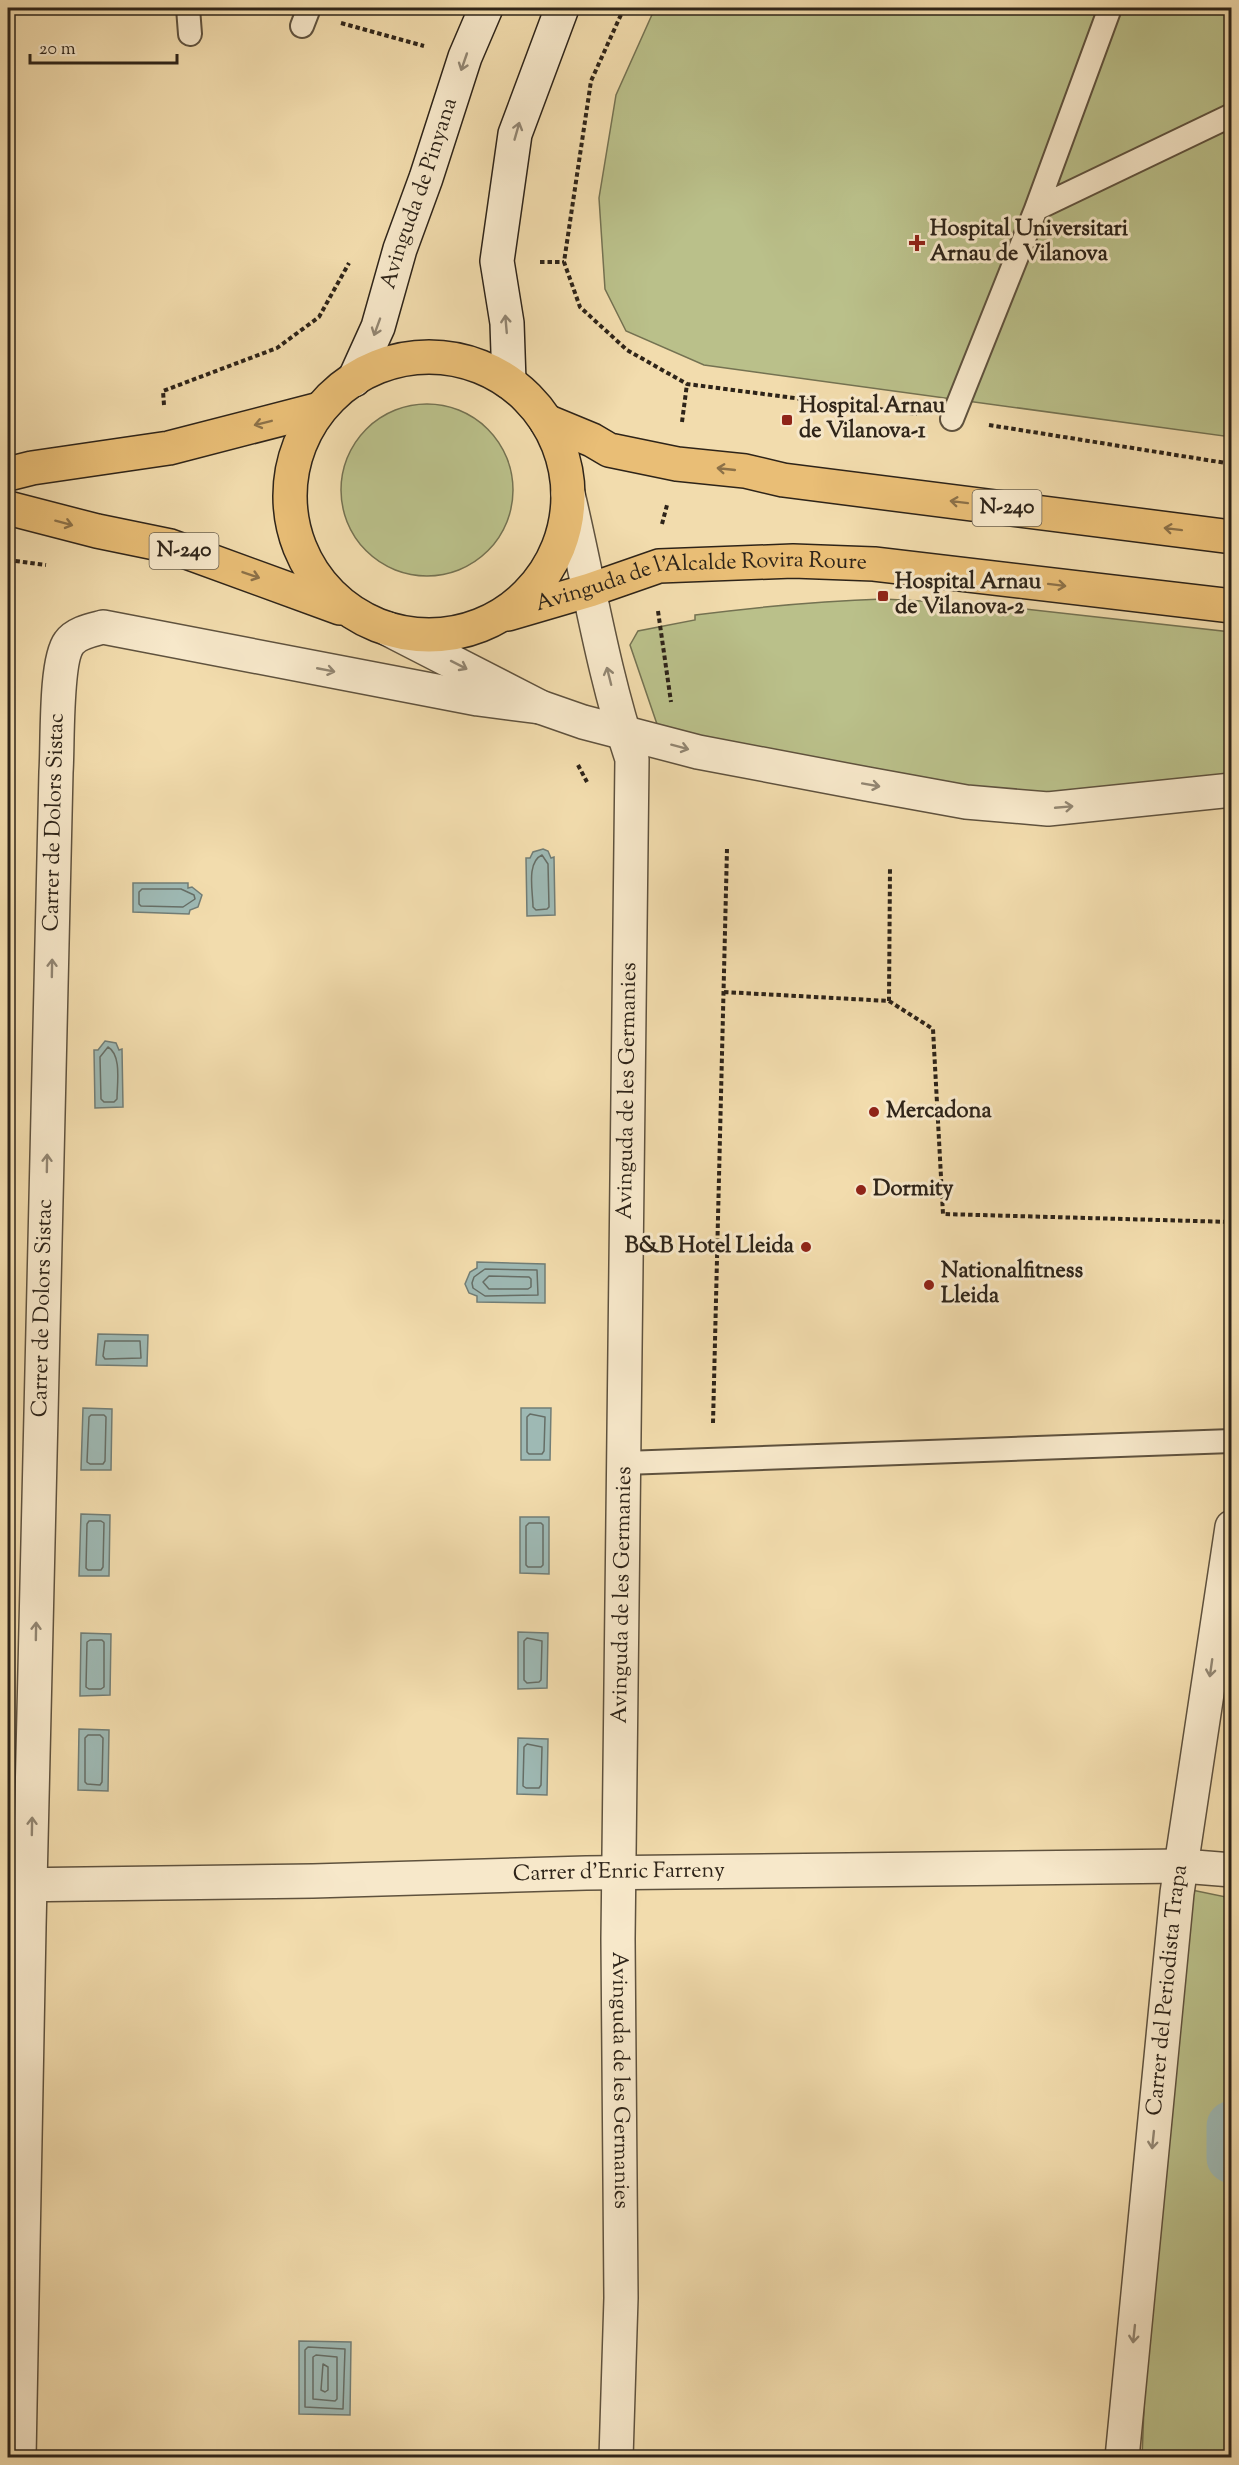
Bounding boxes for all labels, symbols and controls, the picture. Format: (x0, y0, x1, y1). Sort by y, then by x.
scale bar (30, 27, 177, 65)
text: 20 m (39, 37, 76, 63)
one-way arrow (458, 52, 469, 70)
street label: Avinguda de Pinyana (373, 94, 467, 293)
one-way arrow (512, 122, 523, 141)
place label: Hospital Universitari Arnau de Vilanova (930, 214, 1129, 271)
marker: Hospital Universitari Arnau de Vilanova (908, 234, 926, 252)
one-way arrow (500, 314, 511, 334)
one-way arrow (371, 317, 382, 335)
place label: Hospital Arnau de Vilanova-1 (799, 391, 945, 448)
marker: Hospital Arnau de Vilanova-1 (780, 413, 794, 427)
one-way arrow (254, 418, 273, 430)
one-way arrow (716, 463, 736, 474)
road number: N-240 (972, 490, 1042, 526)
one-way arrow (950, 497, 970, 508)
one-way arrow (54, 517, 73, 529)
one-way arrow (1164, 524, 1184, 535)
road number: N-240 (150, 533, 219, 569)
street label: Avinguda de l'Alcalde Rovira Roure (532, 545, 868, 621)
place label: Hospital Arnau de Vilanova-2 (895, 567, 1041, 624)
one-way arrow (242, 571, 260, 582)
one-way arrow (1046, 580, 1066, 591)
marker: Hospital Arnau de Vilanova-2 (876, 589, 890, 603)
one-way arrow (450, 659, 467, 671)
one-way arrow (316, 665, 335, 676)
one-way arrow (602, 667, 614, 686)
street label: Carrer de Dolors Sistac (36, 713, 74, 932)
one-way arrow (670, 742, 689, 753)
one-way arrow (861, 780, 881, 791)
one-way arrow (1054, 801, 1074, 812)
one-way arrow (46, 959, 58, 979)
street label: Avinguda de les Germanies (610, 962, 646, 1220)
place label: Mercadona (886, 1096, 992, 1128)
marker: Mercadona (867, 1105, 881, 1119)
one-way arrow (41, 1154, 53, 1174)
place label: Dormity (873, 1174, 954, 1206)
marker: Dormity (854, 1183, 868, 1197)
street label: Carrer de Dolors Sistac (25, 1199, 62, 1418)
place label: B&B Hotel Lleida (625, 1231, 795, 1263)
marker: B&B Hotel Lleida (799, 1240, 813, 1254)
place label: Nationalfitness Lleida (941, 1256, 1083, 1313)
marker: Nationalfitness Lleida (922, 1278, 936, 1292)
street label: Avinguda de les Germanies (605, 1466, 641, 1724)
one-way arrow (31, 1621, 42, 1641)
one-way arrow (1205, 1658, 1216, 1678)
one-way arrow (26, 1816, 37, 1836)
street label: Carrer d'Enric Farreny (512, 1855, 725, 1891)
street label: Carrer del Periodista Trapa (1139, 1862, 1197, 2117)
street label: Avinguda de les Germanies (602, 1951, 636, 2209)
one-way arrow (1147, 2129, 1158, 2149)
one-way arrow (1128, 2323, 1139, 2343)

